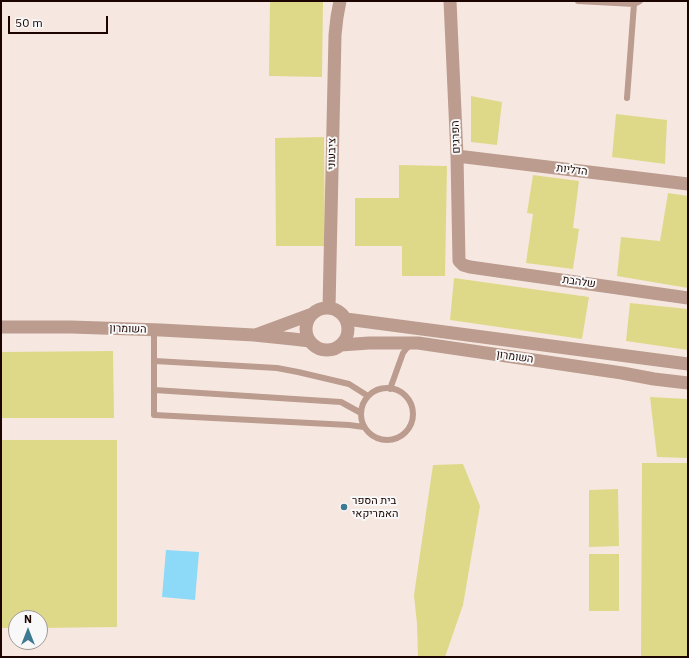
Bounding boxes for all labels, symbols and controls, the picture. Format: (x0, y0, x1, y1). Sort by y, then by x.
scale bar (10, 8, 110, 34)
text: 50 m (15, 15, 43, 30)
street label: הפרגים (449, 120, 463, 154)
street label: ציבעוני (325, 138, 339, 170)
street label: הדליות (556, 162, 588, 178)
street label: שלהבת (561, 273, 597, 291)
street label: השומרון (109, 322, 147, 336)
street label: השומרון (496, 348, 534, 366)
place label: בית הספר האמריקאי (352, 494, 398, 520)
marker: בית הספר האמריקאי (339, 502, 349, 512)
north arrow (8, 610, 48, 650)
text: N (24, 612, 32, 626)

